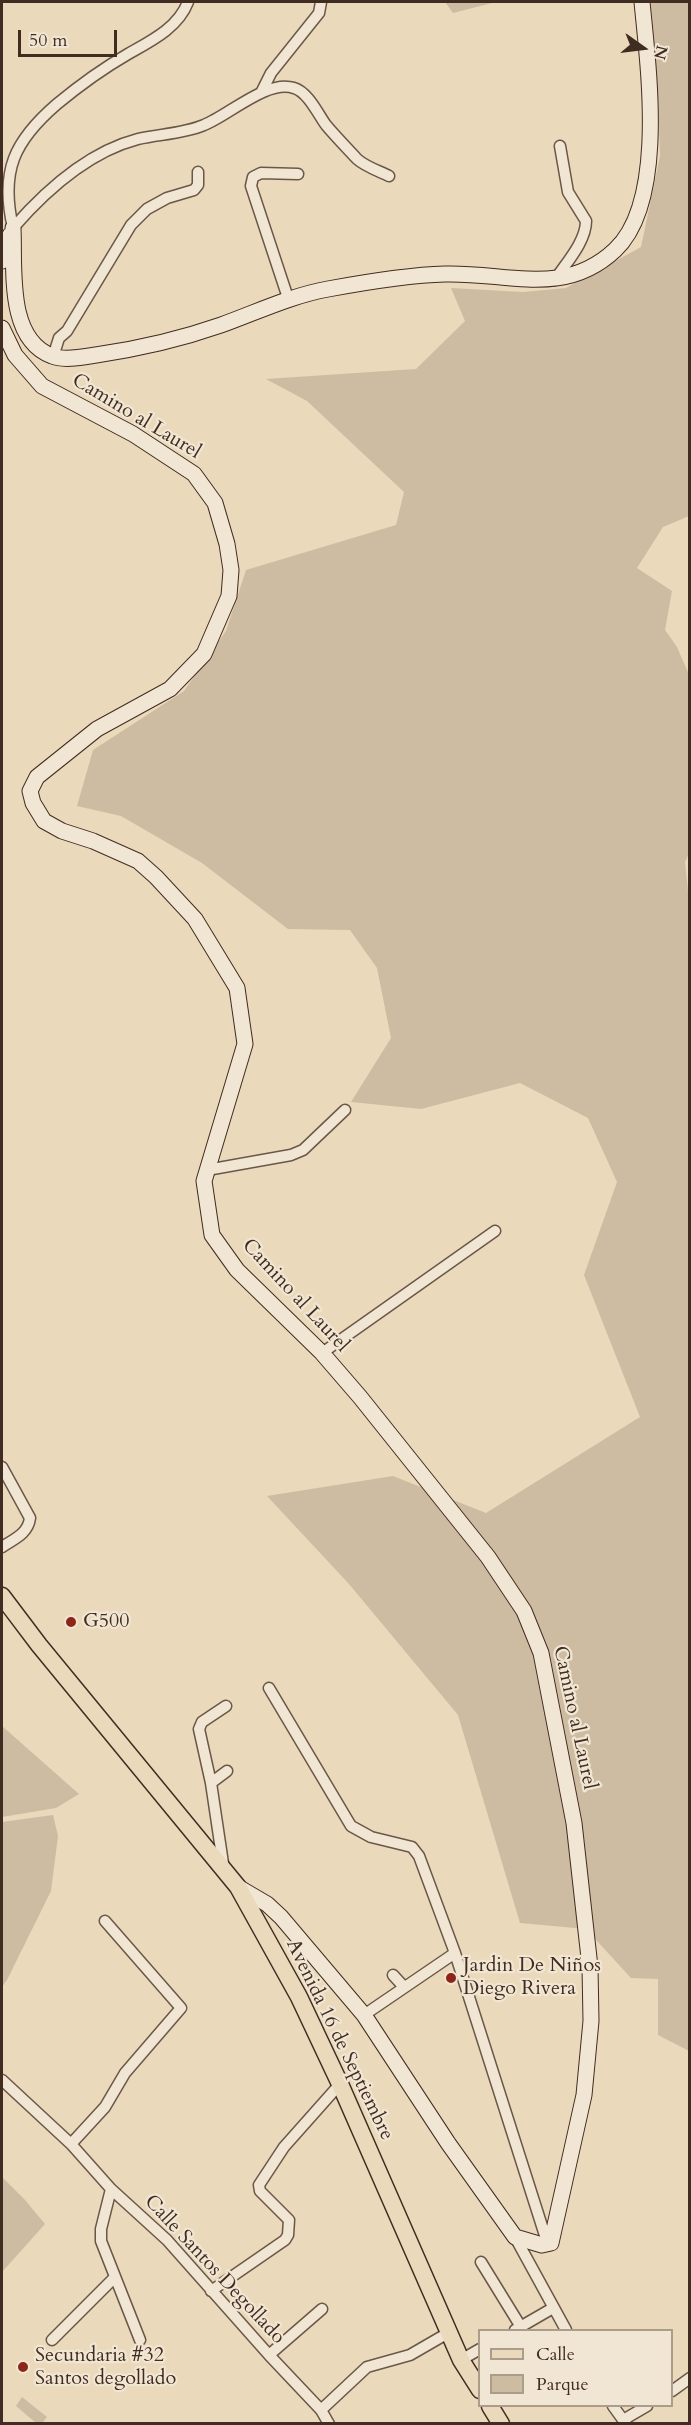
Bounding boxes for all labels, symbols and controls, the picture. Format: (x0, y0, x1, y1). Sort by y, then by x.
scale bar (21, 18, 120, 56)
north arrow (613, 18, 673, 78)
text: 50 m (29, 28, 68, 53)
text: N (648, 43, 673, 62)
street label: Camino al Laurel (67, 369, 205, 465)
street label: Camino al Laurel (236, 1234, 354, 1358)
place label: G500 (83, 1610, 130, 1634)
marker: G500 (64, 1615, 78, 1629)
street label: Camino al Laurel (547, 1644, 601, 1792)
street label: Avenida 16 de Septiembre (280, 1935, 398, 2145)
place label: Jardin De Niños Diego Rivera (463, 1954, 601, 2001)
marker: Jardin De Niños Diego Rivera (444, 1971, 458, 1985)
street label: Calle Santos Degollado (139, 2190, 289, 2350)
legend (478, 2329, 673, 2407)
text: Calle (536, 2342, 575, 2367)
place label: Secundaria #32 Santos degollado (35, 2344, 176, 2391)
marker: Secundaria #32 Santos degollado (16, 2360, 30, 2374)
text: Parque (536, 2372, 589, 2397)

